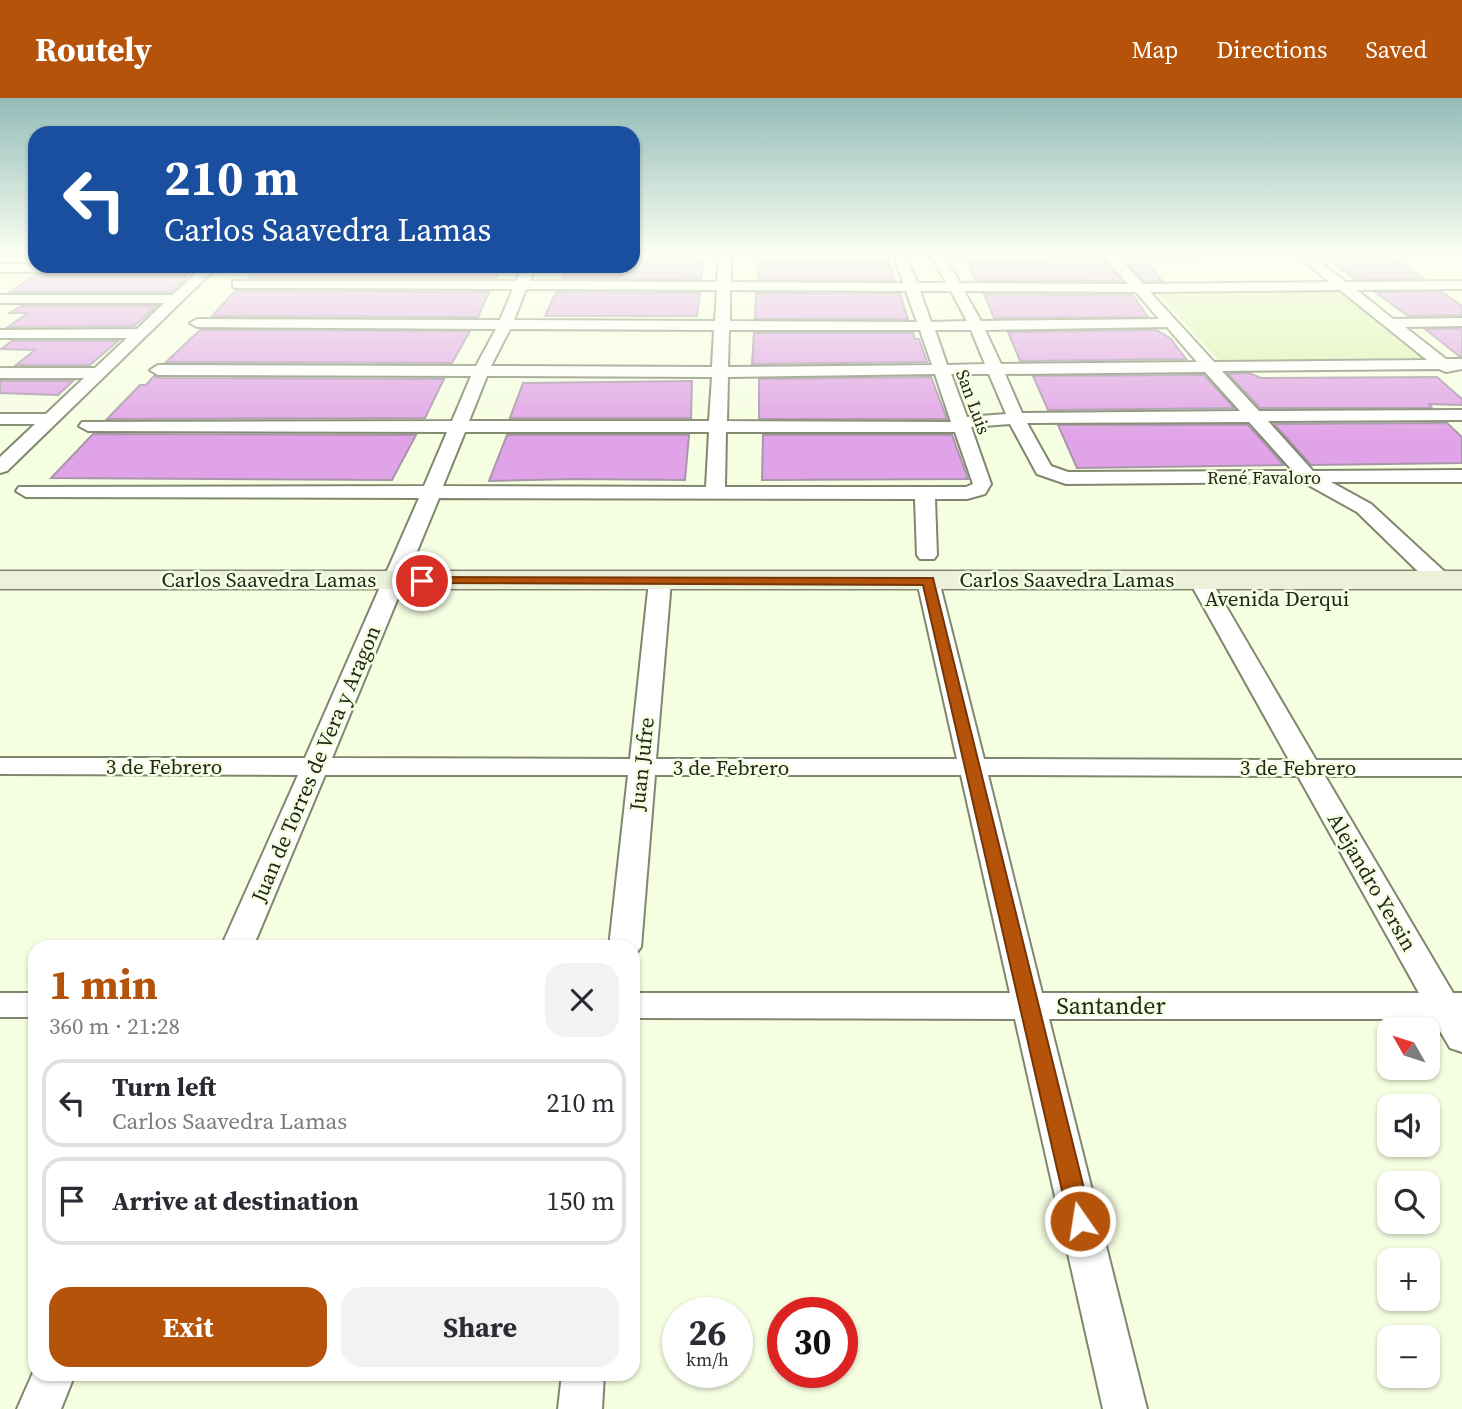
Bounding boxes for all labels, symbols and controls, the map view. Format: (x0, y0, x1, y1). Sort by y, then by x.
text: Routely (35, 27, 152, 72)
text: Map (1131, 33, 1178, 66)
text: Directions (1216, 33, 1327, 66)
text: Saved (1365, 33, 1427, 66)
text: 210 m (164, 144, 299, 211)
icon: left (49, 154, 140, 245)
text: Carlos Saavedra Lamas (164, 208, 491, 252)
street label: San Luis (950, 366, 997, 438)
street label: René Favaloro (1207, 465, 1321, 490)
pin (392, 551, 452, 611)
icon: arrive (403, 562, 441, 600)
street label: Carlos Saavedra Lamas (162, 565, 376, 594)
street label: Carlos Saavedra Lamas (960, 565, 1174, 594)
street label: Avenida Derqui (1205, 584, 1349, 613)
street label: Juan de Torres de Vera y Aragon (244, 621, 387, 908)
street label: Juan Jufre (622, 716, 661, 813)
street label: 3 de Febrero (106, 752, 222, 781)
street label: 3 de Febrero (673, 753, 789, 782)
street label: 3 de Febrero (1240, 753, 1356, 782)
street label: Alejandro Yersin (1321, 807, 1424, 956)
text: 1 min (49, 955, 158, 1013)
button: close (545, 963, 619, 1037)
street label: Santander (1056, 989, 1166, 1022)
text: 360 m · 21:28 (49, 1010, 180, 1042)
north arrow (1377, 1017, 1440, 1080)
map controls (1377, 1017, 1440, 1388)
text: Turn left (112, 1069, 216, 1105)
icon: left (53, 1084, 91, 1122)
text: 210 m (547, 1085, 615, 1121)
button: sound (1377, 1094, 1440, 1157)
text: Carlos Saavedra Lamas (112, 1105, 347, 1137)
button: search (1377, 1171, 1440, 1234)
icon: arrive (53, 1182, 91, 1220)
text: Arrive at destination (112, 1183, 359, 1219)
text: 150 m (547, 1183, 615, 1219)
position arrow (1043, 1184, 1117, 1258)
button: + (1377, 1248, 1440, 1311)
button: Exit (49, 1287, 327, 1367)
button: Share (341, 1287, 619, 1367)
speed limit sign: 30 (767, 1297, 858, 1388)
text: 26 (689, 1309, 726, 1357)
button: − (1377, 1325, 1440, 1388)
text: km/h (686, 1347, 729, 1372)

